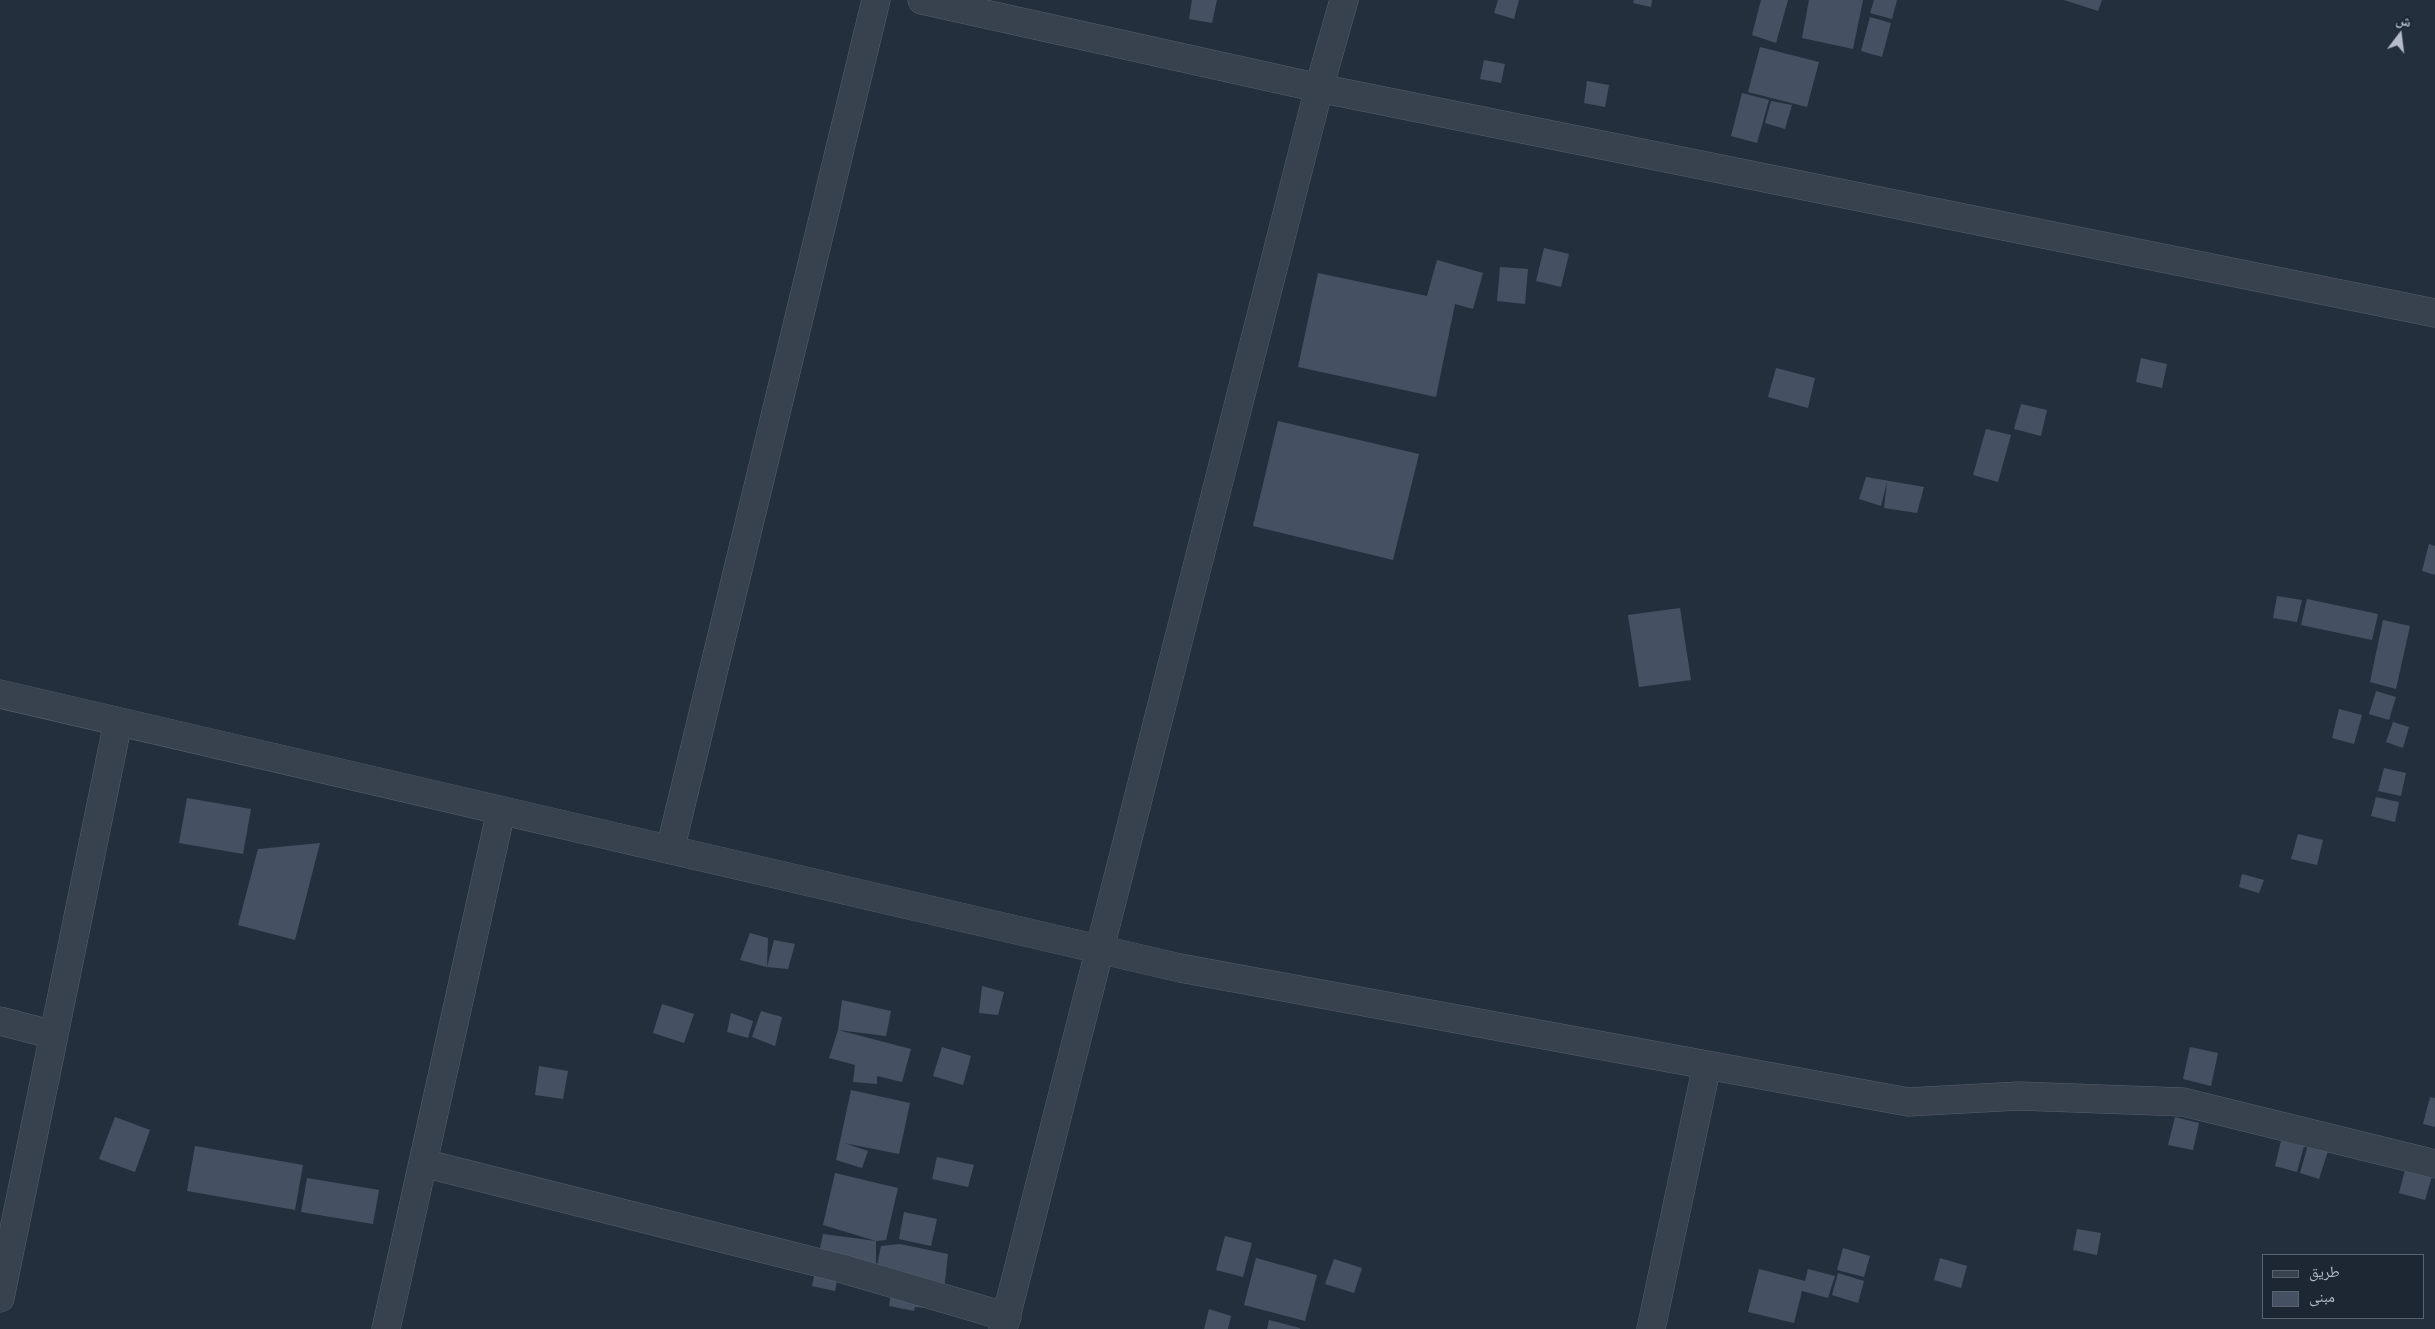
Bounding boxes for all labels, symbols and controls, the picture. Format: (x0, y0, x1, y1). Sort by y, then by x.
north arrow (2375, 10, 2425, 60)
text: ش (2395, 11, 2413, 30)
legend (2262, 1254, 2425, 1319)
text: طريق (2309, 1263, 2340, 1280)
text: مبنى (2309, 1288, 2335, 1305)

